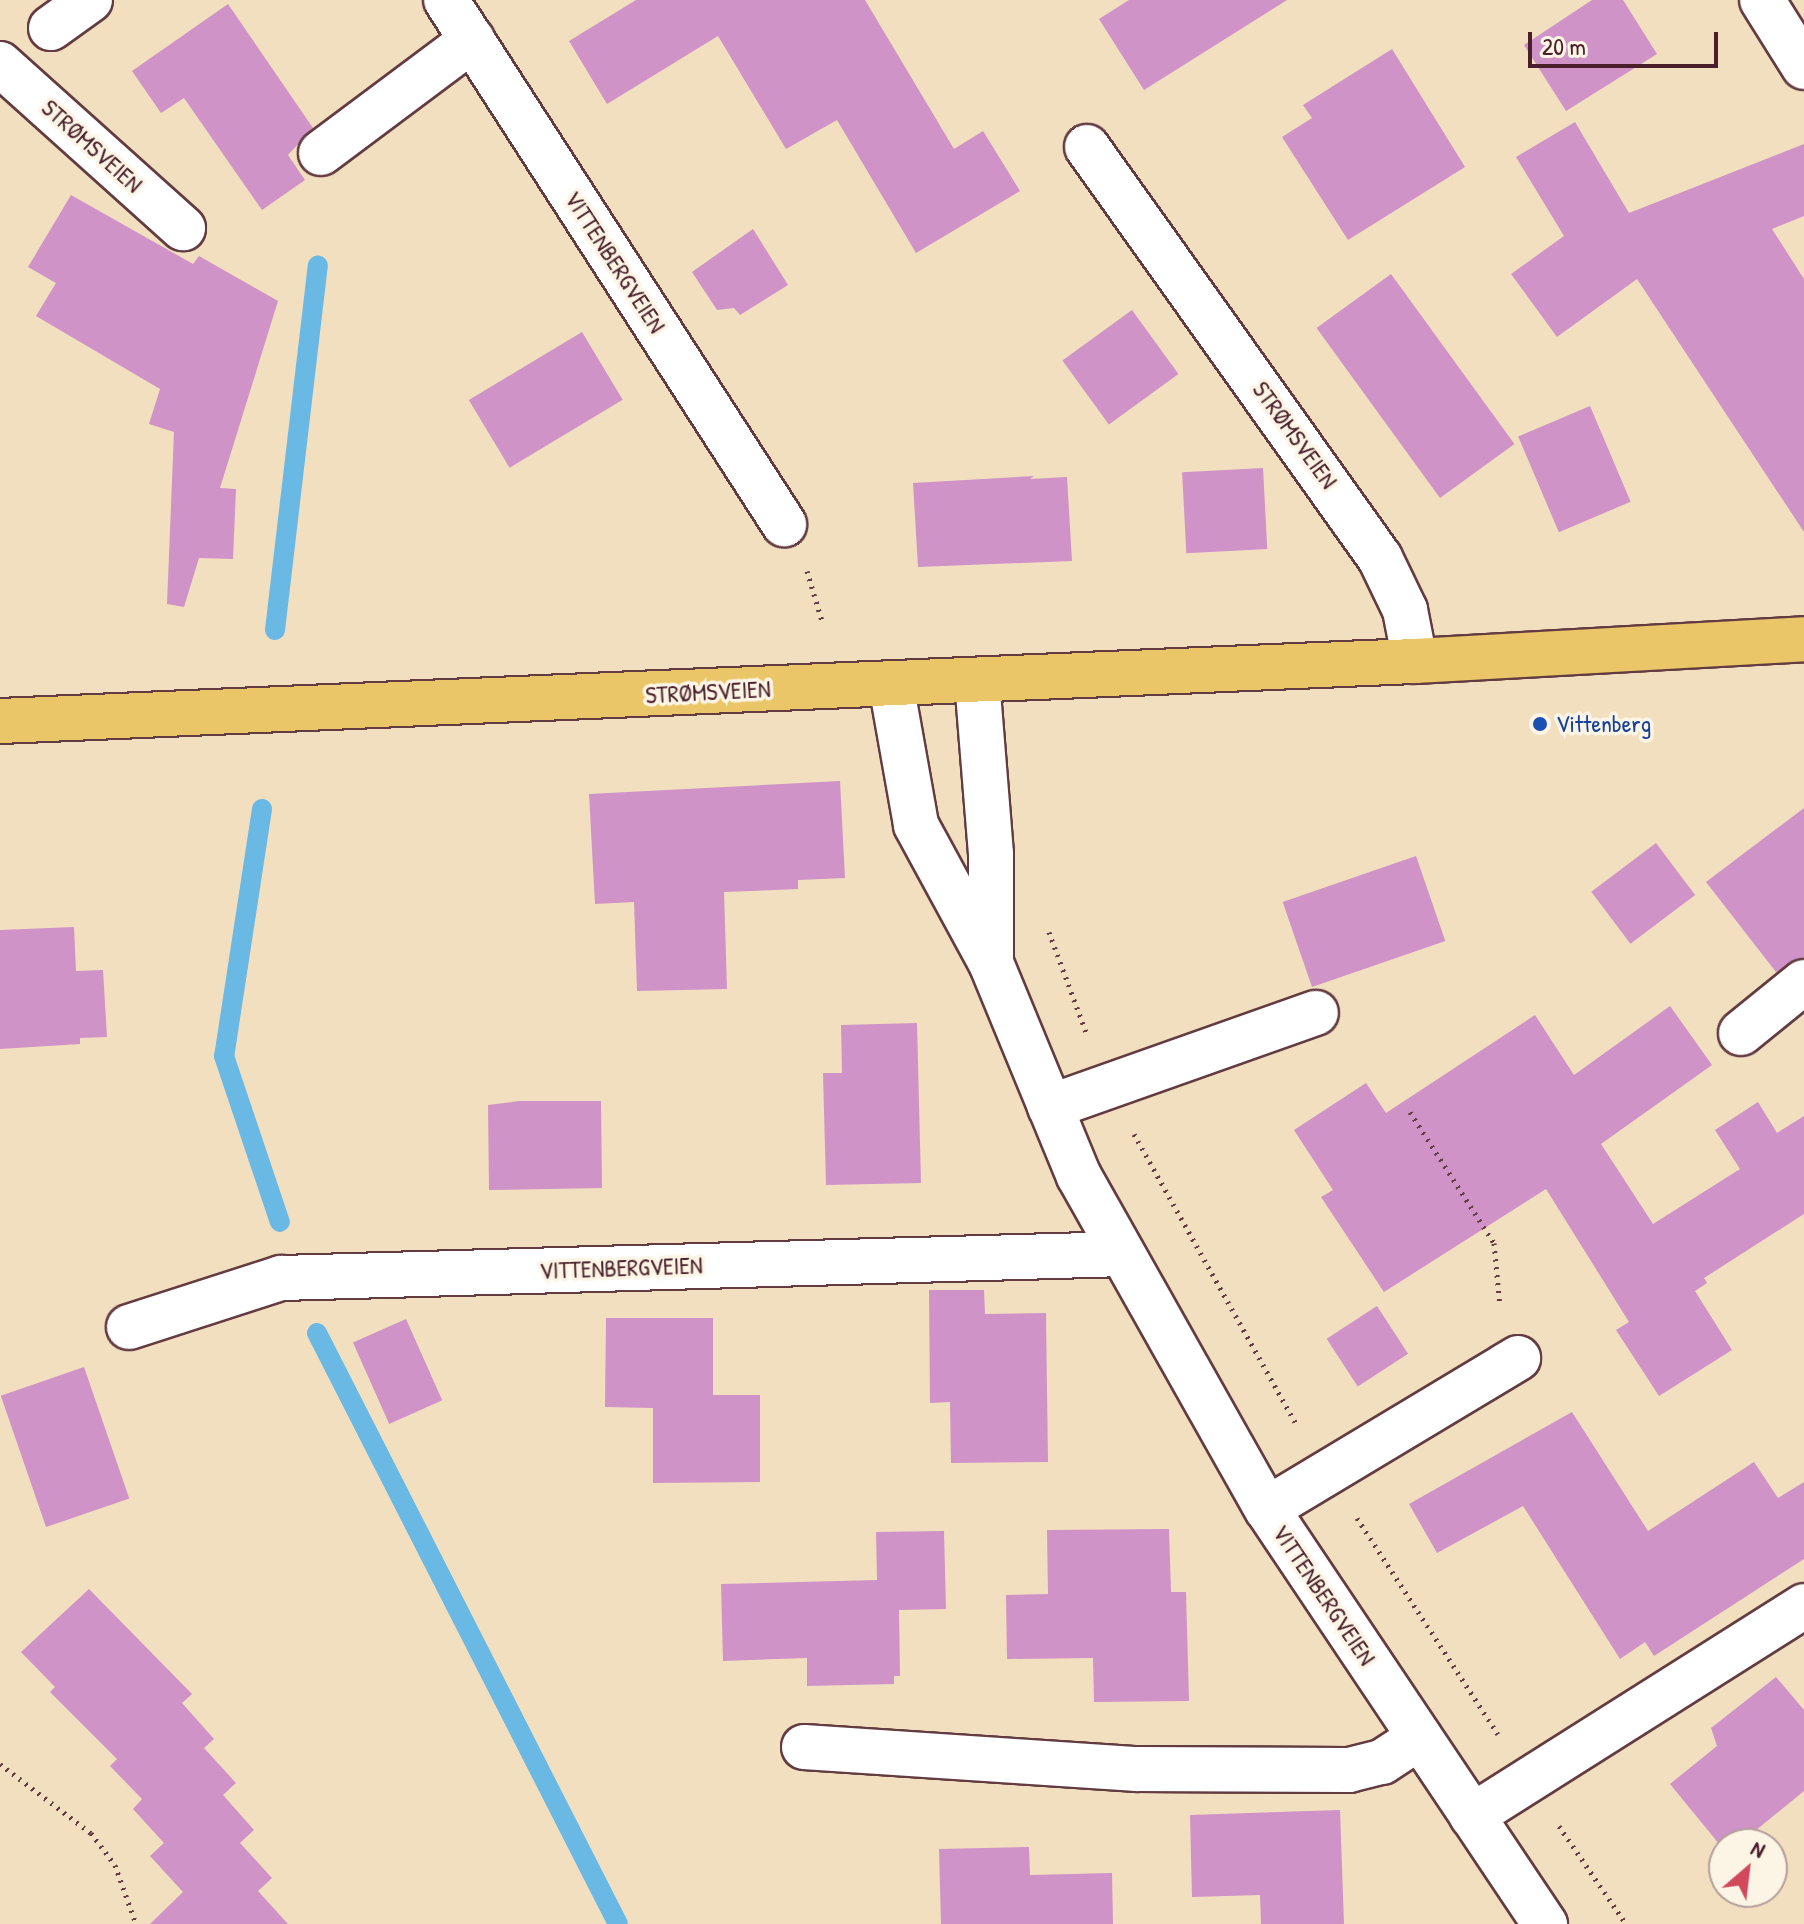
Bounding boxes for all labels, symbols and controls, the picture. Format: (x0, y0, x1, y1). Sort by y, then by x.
scale bar (1532, 16, 1722, 66)
text: 20 m (1542, 30, 1586, 62)
street label: STRØMSVEIEN (36, 93, 148, 199)
street label: VITTENBERGVEIEN (558, 186, 672, 338)
street label: STRØMSVEIEN (1247, 376, 1343, 494)
street label: STRØMSVEIEN (645, 674, 771, 710)
place label: Vittenberg (1556, 710, 1651, 738)
marker: Vittenberg (1531, 715, 1549, 733)
street label: VITTENBERGVEIEN (539, 1251, 703, 1285)
street label: VITTENBERGVEIEN (1266, 1519, 1382, 1671)
north arrow (1708, 1828, 1788, 1908)
text: N (1746, 1833, 1771, 1865)

